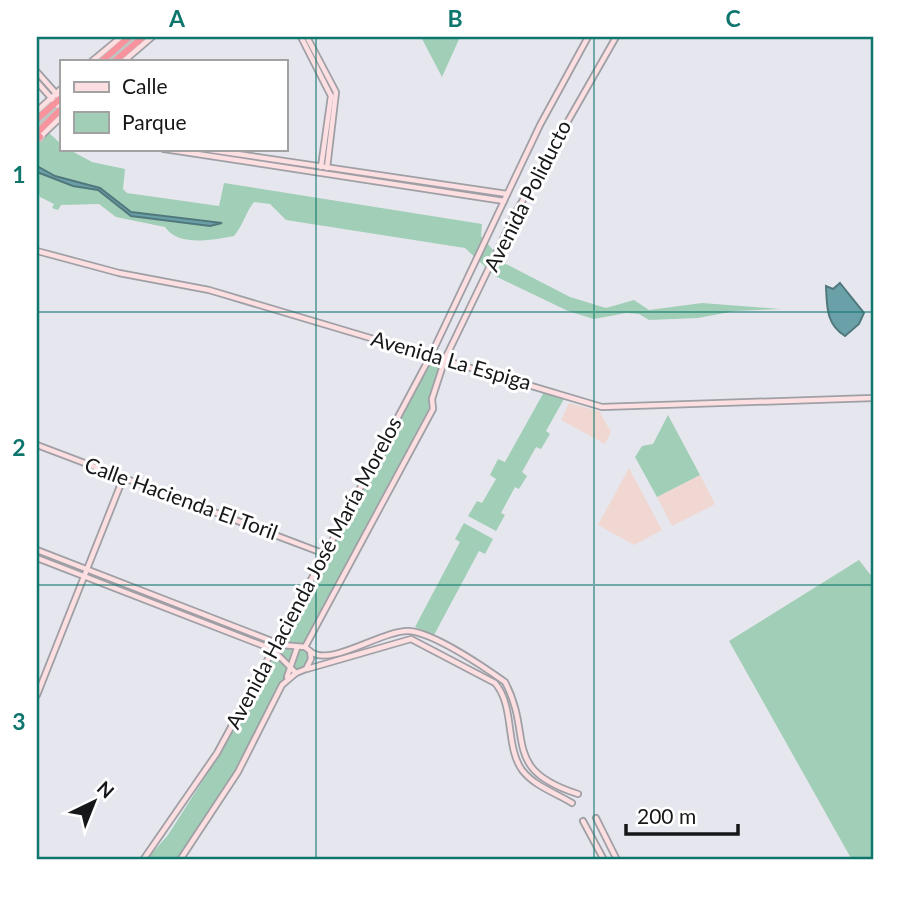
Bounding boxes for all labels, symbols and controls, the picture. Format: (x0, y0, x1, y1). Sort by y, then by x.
text: A (168, 4, 186, 32)
text: B (447, 4, 463, 32)
text: C (725, 4, 741, 32)
legend (60, 60, 287, 150)
text: Calle (122, 73, 167, 98)
text: Parque (122, 109, 187, 134)
street label: Avenida Poliducto (478, 116, 576, 275)
text: 1 (12, 160, 26, 188)
street label: Avenida La Espiga (369, 325, 534, 394)
street label: Avenida Hacienda José María Morelos (220, 412, 406, 733)
text: 2 (12, 433, 26, 461)
street label: Calle Hacienda El Toril (82, 451, 281, 544)
text: 3 (12, 707, 26, 735)
north arrow (60, 768, 130, 838)
text: N (93, 776, 119, 803)
scale bar (626, 792, 738, 836)
text: 200 m (637, 803, 696, 828)

